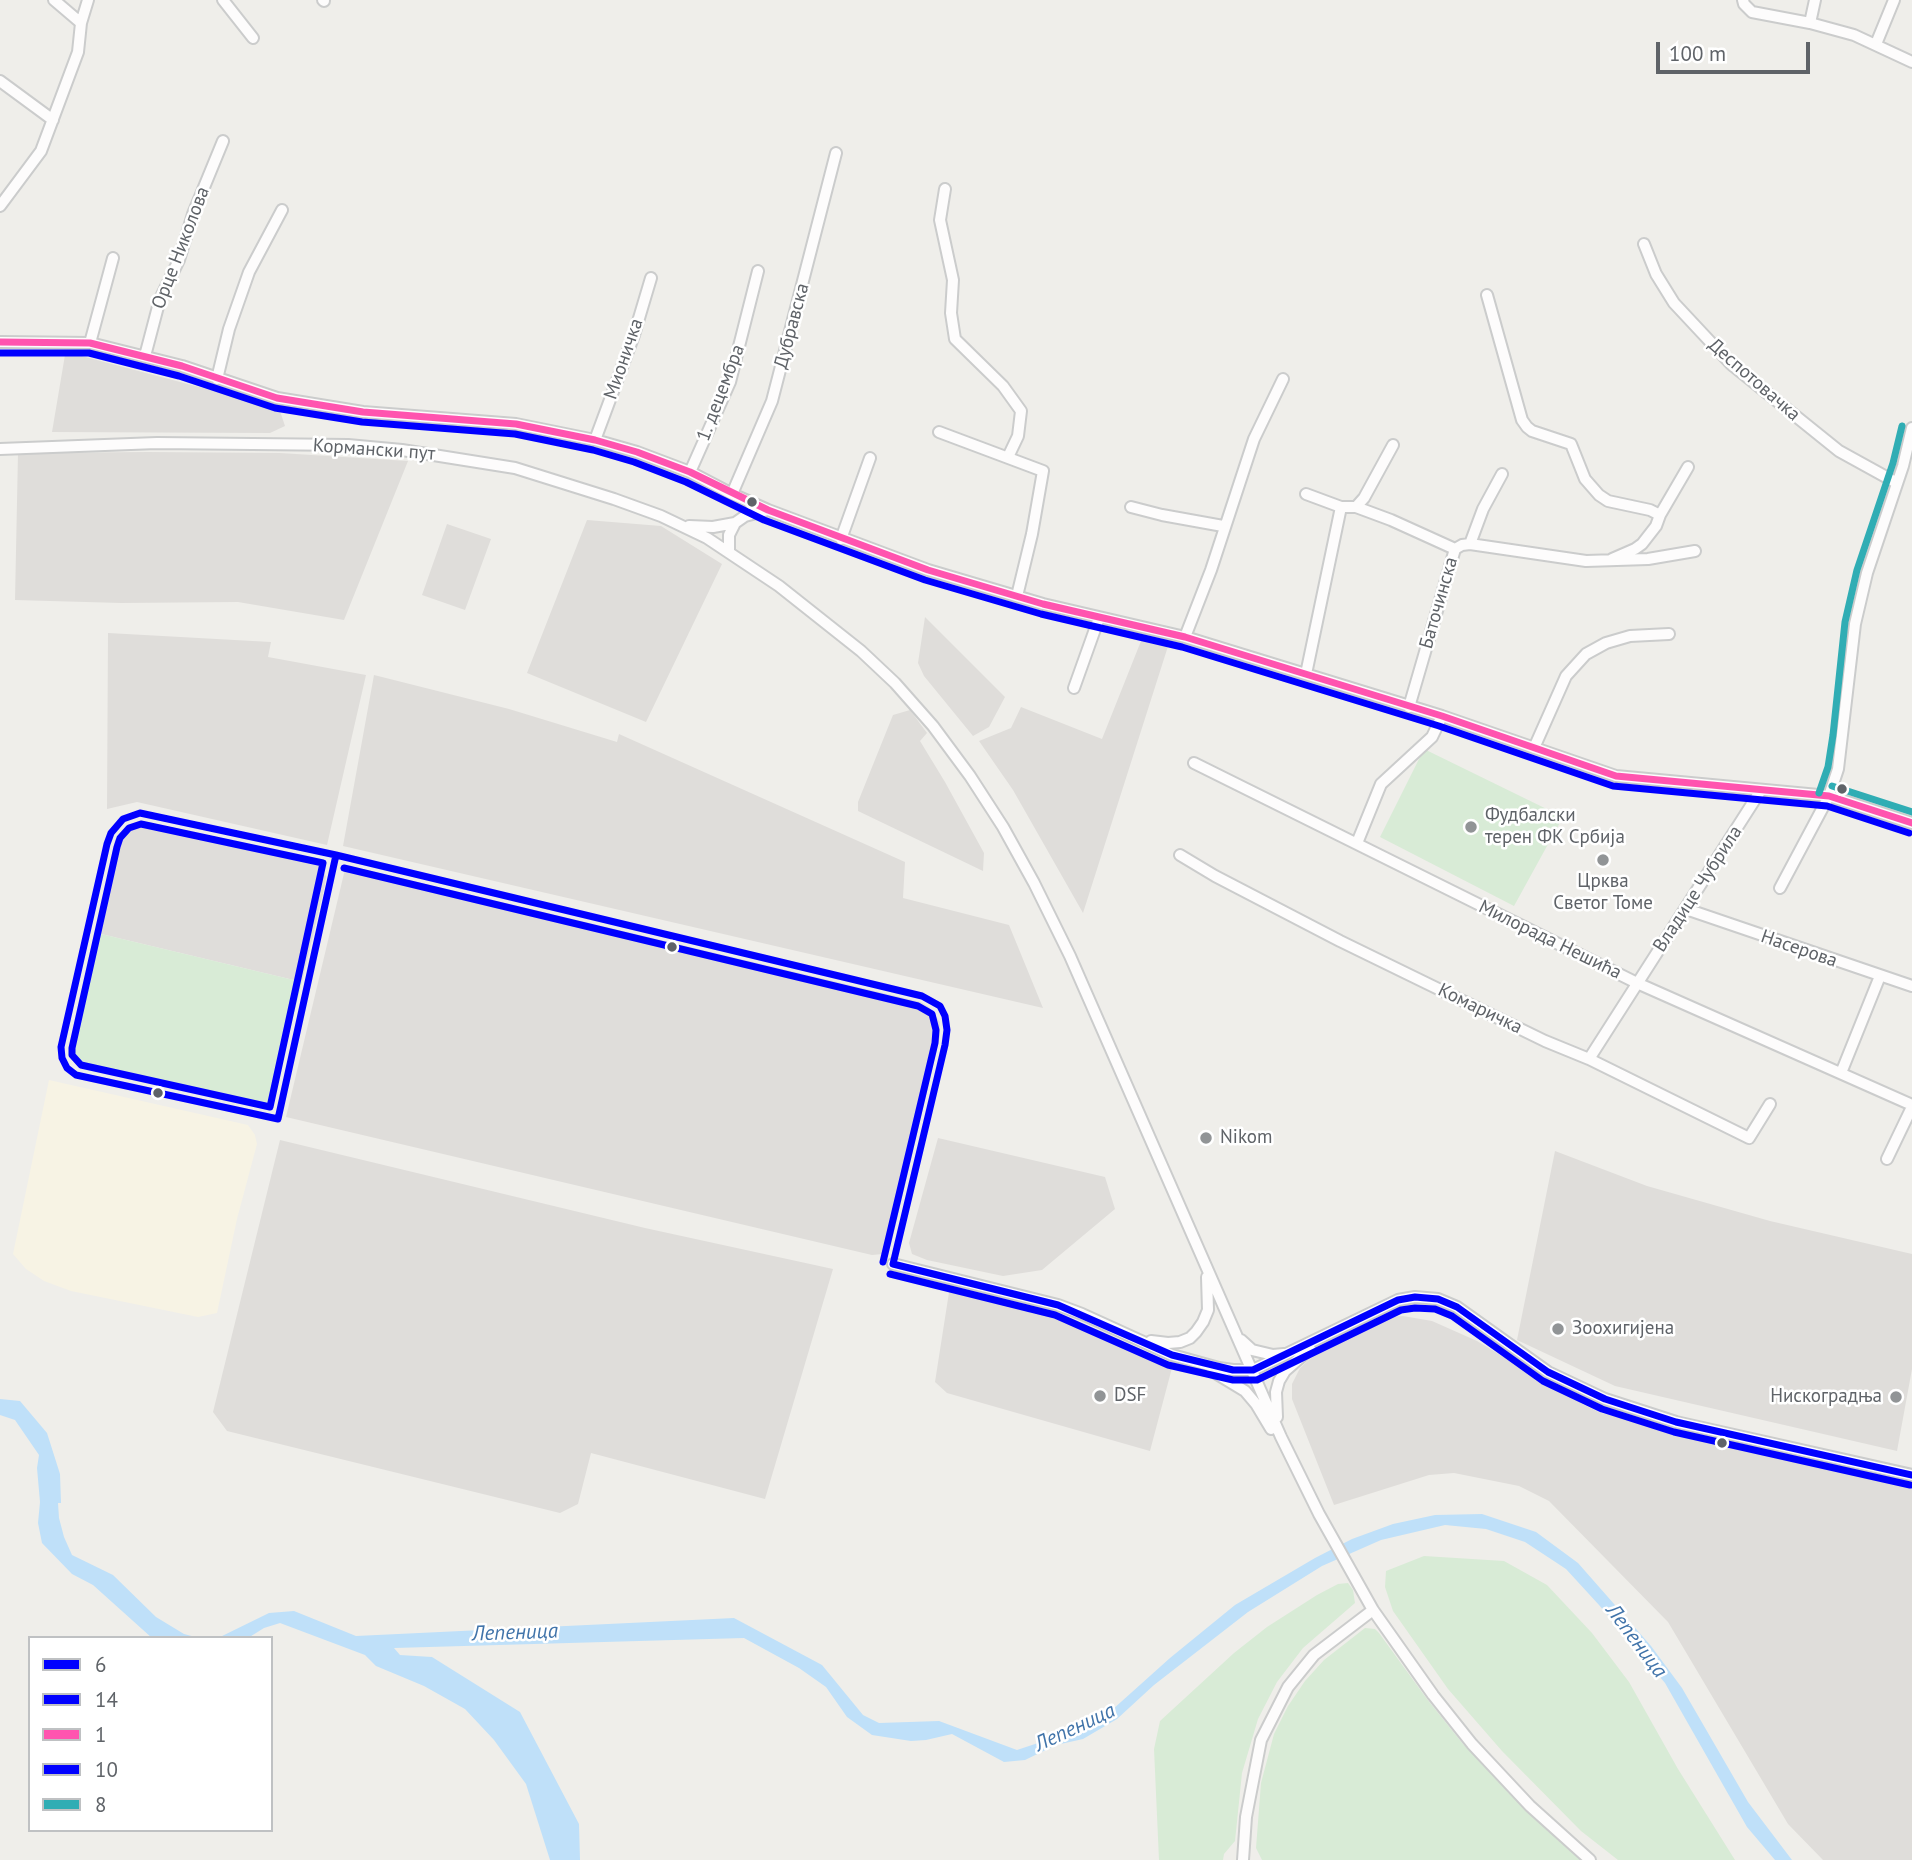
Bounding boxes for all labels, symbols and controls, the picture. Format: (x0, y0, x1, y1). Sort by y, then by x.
scale bar (1660, 28, 1814, 72)
text: 100 m (1669, 40, 1726, 67)
street label: Орце Николова (147, 184, 215, 312)
street label: Дубравска (770, 281, 814, 371)
street label: Мионичка (600, 316, 648, 402)
street label: Деспотовачка (1703, 334, 1805, 426)
street label: 1. децембра (692, 341, 750, 445)
street label: Кормански пут (312, 434, 436, 466)
unlabelled marker (745, 495, 759, 509)
street label: Баточинска (1415, 555, 1463, 651)
unlabelled marker (1835, 782, 1849, 796)
place label: Фудбалски терен ФК Србија (1485, 805, 1625, 849)
marker: Фудбалски терен ФК Србија (1463, 819, 1479, 835)
street label: Владице Чубрила (1649, 822, 1747, 956)
marker: Црква Светог Томе (1595, 852, 1611, 868)
place label: Црква Светог Томе (1553, 871, 1653, 915)
street label: Милорада Нешића (1475, 896, 1625, 984)
street label: Насерова (1758, 925, 1840, 973)
unlabelled marker (665, 940, 679, 954)
street label: Комаричка (1434, 979, 1526, 1039)
unlabelled marker (151, 1086, 165, 1100)
place label: Nikom (1220, 1127, 1272, 1149)
marker: Nikom (1198, 1130, 1214, 1146)
place label: Зоохигијена (1572, 1318, 1674, 1340)
marker: Зоохигијена (1550, 1321, 1566, 1337)
place label: DSF (1114, 1385, 1146, 1407)
place label: Нискоградња (1770, 1386, 1882, 1408)
marker: DSF (1092, 1388, 1108, 1404)
marker: Нискоградња (1888, 1389, 1904, 1405)
unlabelled marker (1715, 1436, 1729, 1450)
water label: Лепеница (1600, 1599, 1672, 1683)
water label: Лепеница (472, 1619, 558, 1647)
legend (28, 1636, 273, 1832)
text: 6 (95, 1651, 106, 1678)
text: 14 (95, 1686, 118, 1713)
water label: Лепеница (1031, 1698, 1119, 1758)
text: 1 (95, 1721, 106, 1748)
text: 10 (95, 1756, 118, 1783)
text: 8 (95, 1791, 106, 1818)

